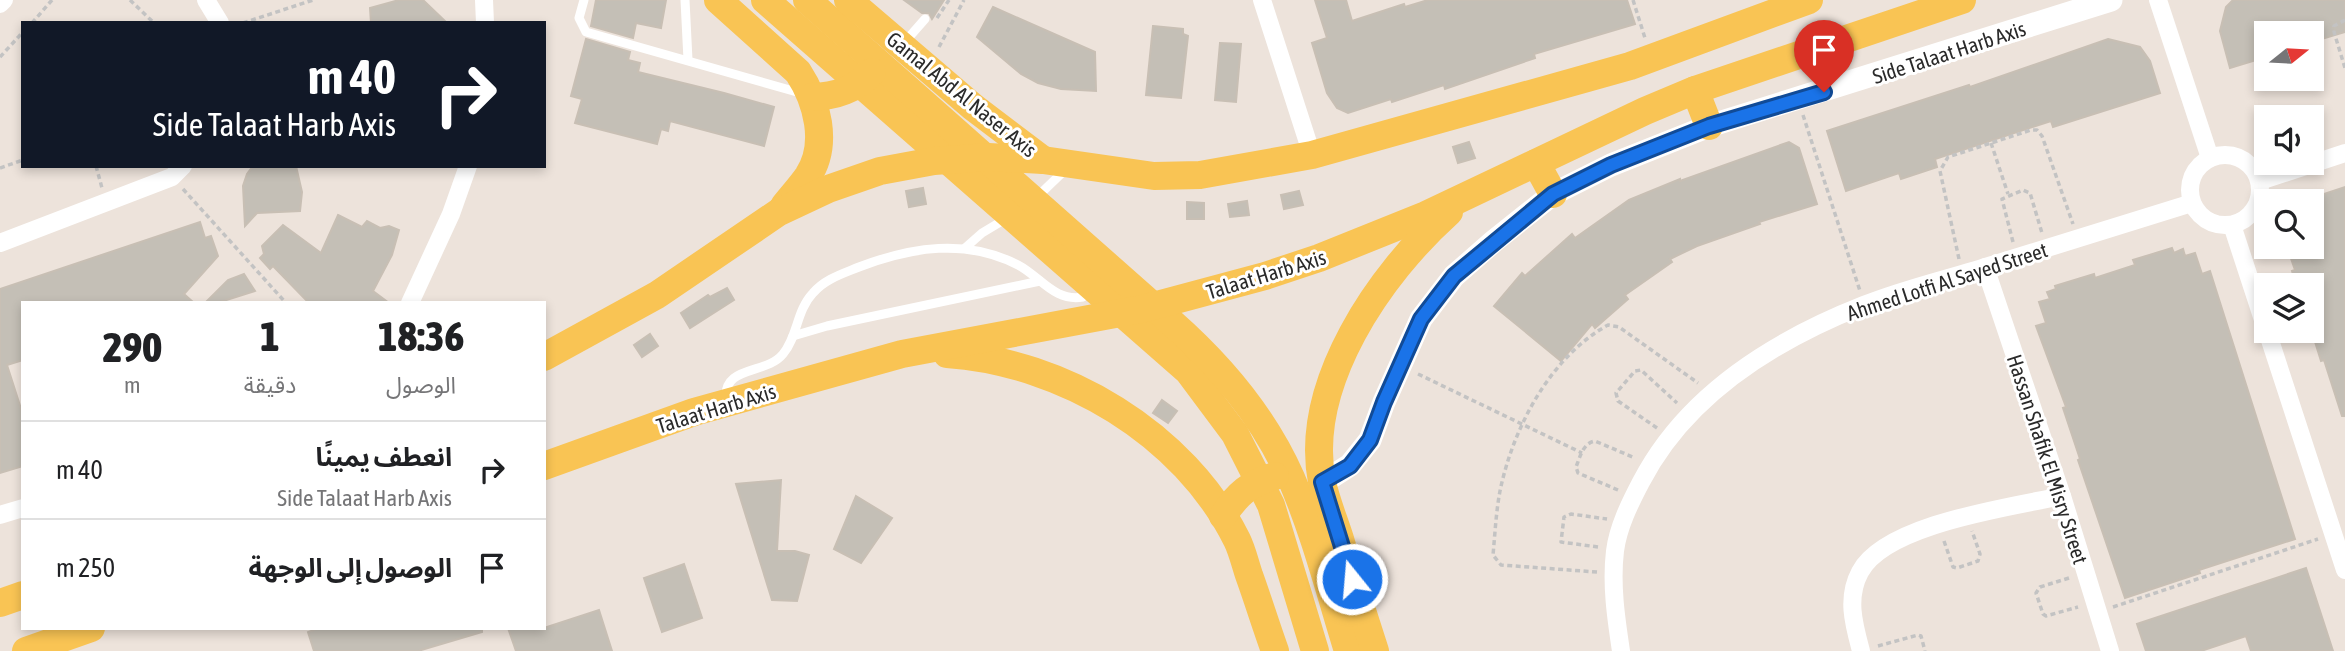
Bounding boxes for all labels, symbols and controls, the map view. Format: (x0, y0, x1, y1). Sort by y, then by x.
street label: Side Talaat Harb Axis (1869, 16, 2029, 88)
pin (1794, 20, 1854, 92)
north arrow (2254, 21, 2324, 91)
map controls (2254, 21, 2324, 343)
street label: Gamal Abd Al Naser Axis (882, 26, 1042, 162)
icon: arrive (1805, 31, 1843, 69)
text: 40 m (308, 48, 396, 104)
icon: right (420, 49, 511, 140)
button: sound (2254, 105, 2324, 175)
text: Side Talaat Harb Axis (153, 106, 396, 143)
button: search (2254, 189, 2324, 259)
street label: Ahmed Lotfi Al Sayed Street (1844, 237, 2050, 325)
street label: Talaat Harb Axis (1203, 244, 1329, 304)
button: layers (2254, 273, 2324, 343)
text: 1 (260, 312, 280, 360)
text: 18:36 (378, 312, 464, 360)
text: 290 (103, 323, 162, 371)
street label: Hassan Shafik El Misry Street (2003, 351, 2093, 567)
text: m (124, 372, 141, 398)
text: دقيقة (244, 372, 296, 398)
text: الوصول (386, 372, 456, 398)
street label: Talaat Harb Axis (653, 378, 779, 438)
text: انعطف يمينًا (315, 442, 452, 472)
icon: right (473, 451, 511, 489)
text: 40 m (56, 455, 103, 485)
text: Side Talaat Harb Axis (277, 485, 452, 511)
position arrow (1315, 542, 1389, 616)
icon: arrive (473, 549, 511, 587)
text: 250 m (56, 553, 115, 583)
text: الوصول إلى الوجهة (249, 553, 452, 583)

